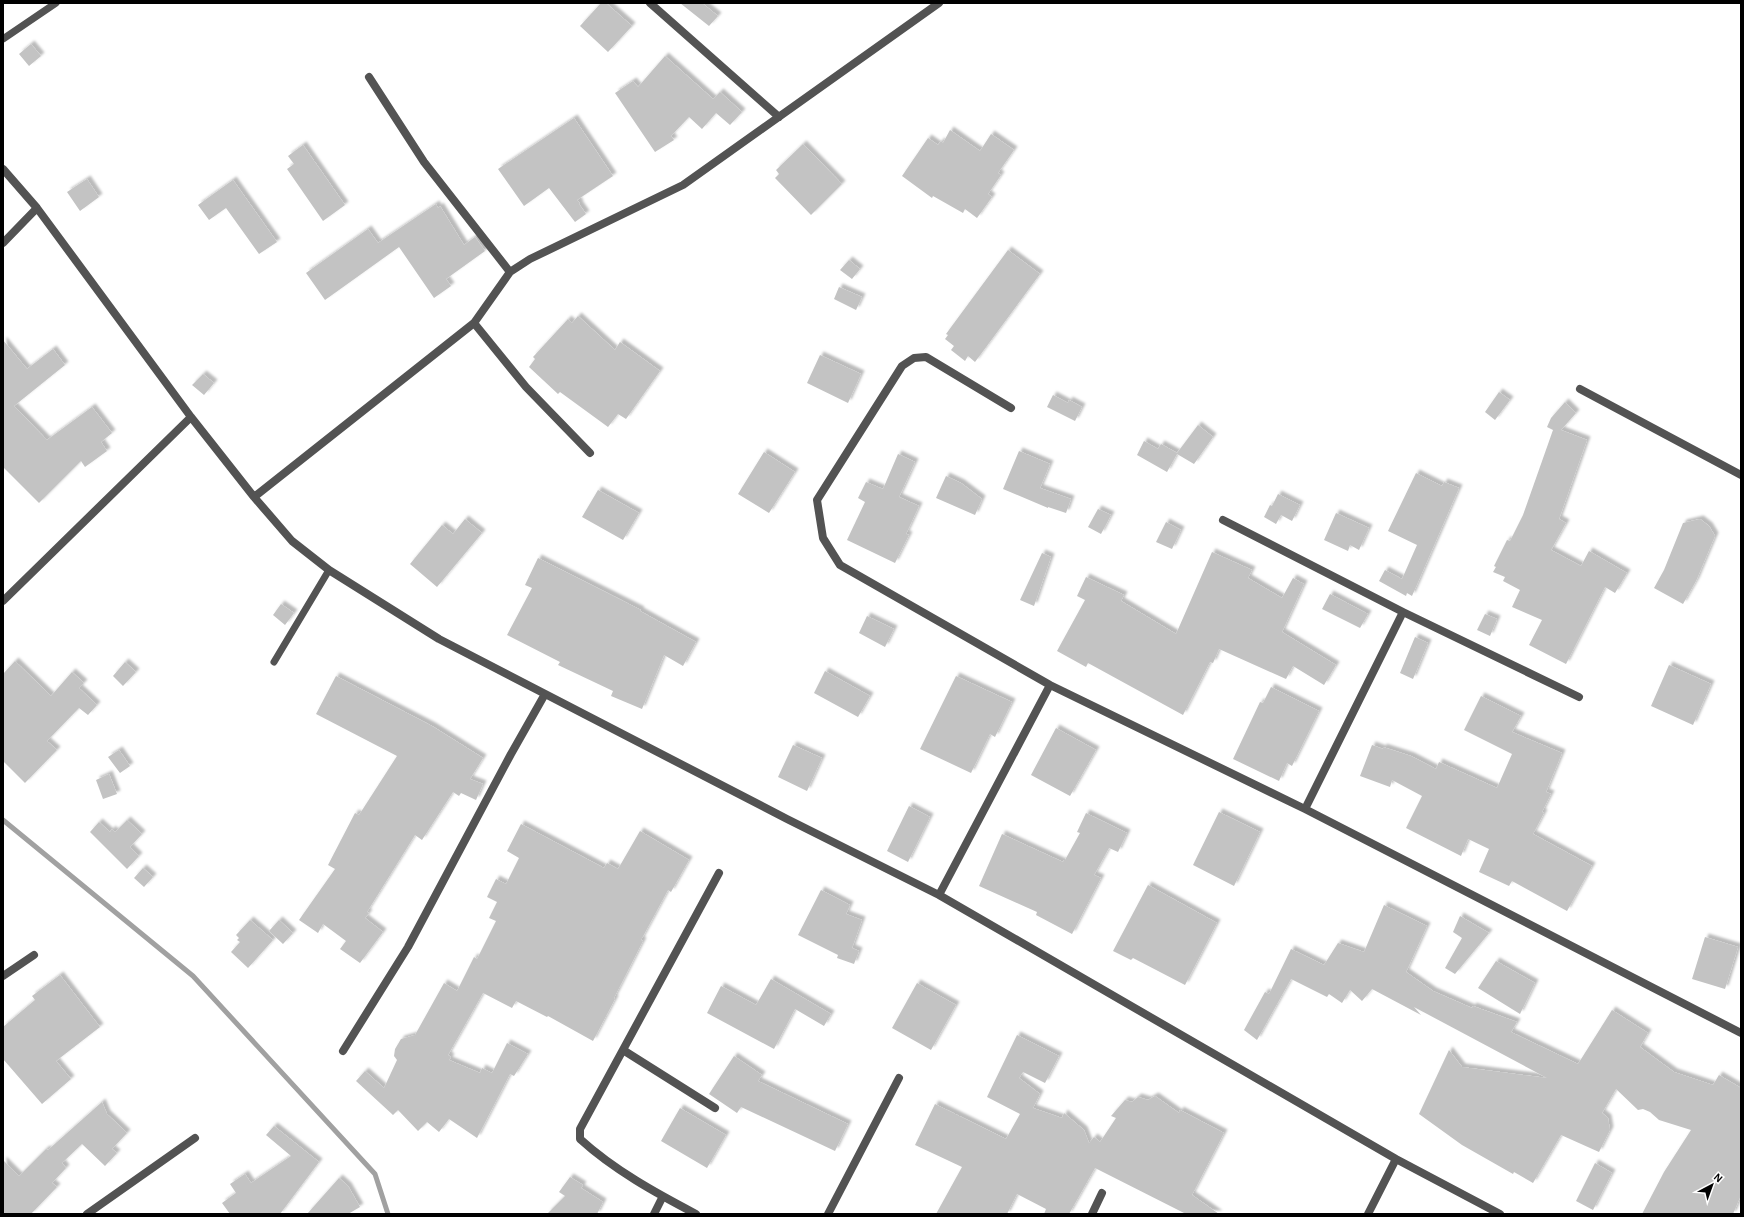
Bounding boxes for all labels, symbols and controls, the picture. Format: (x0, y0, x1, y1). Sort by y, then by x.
north arrow (1692, 1165, 1732, 1205)
text: N (1712, 1171, 1725, 1184)

